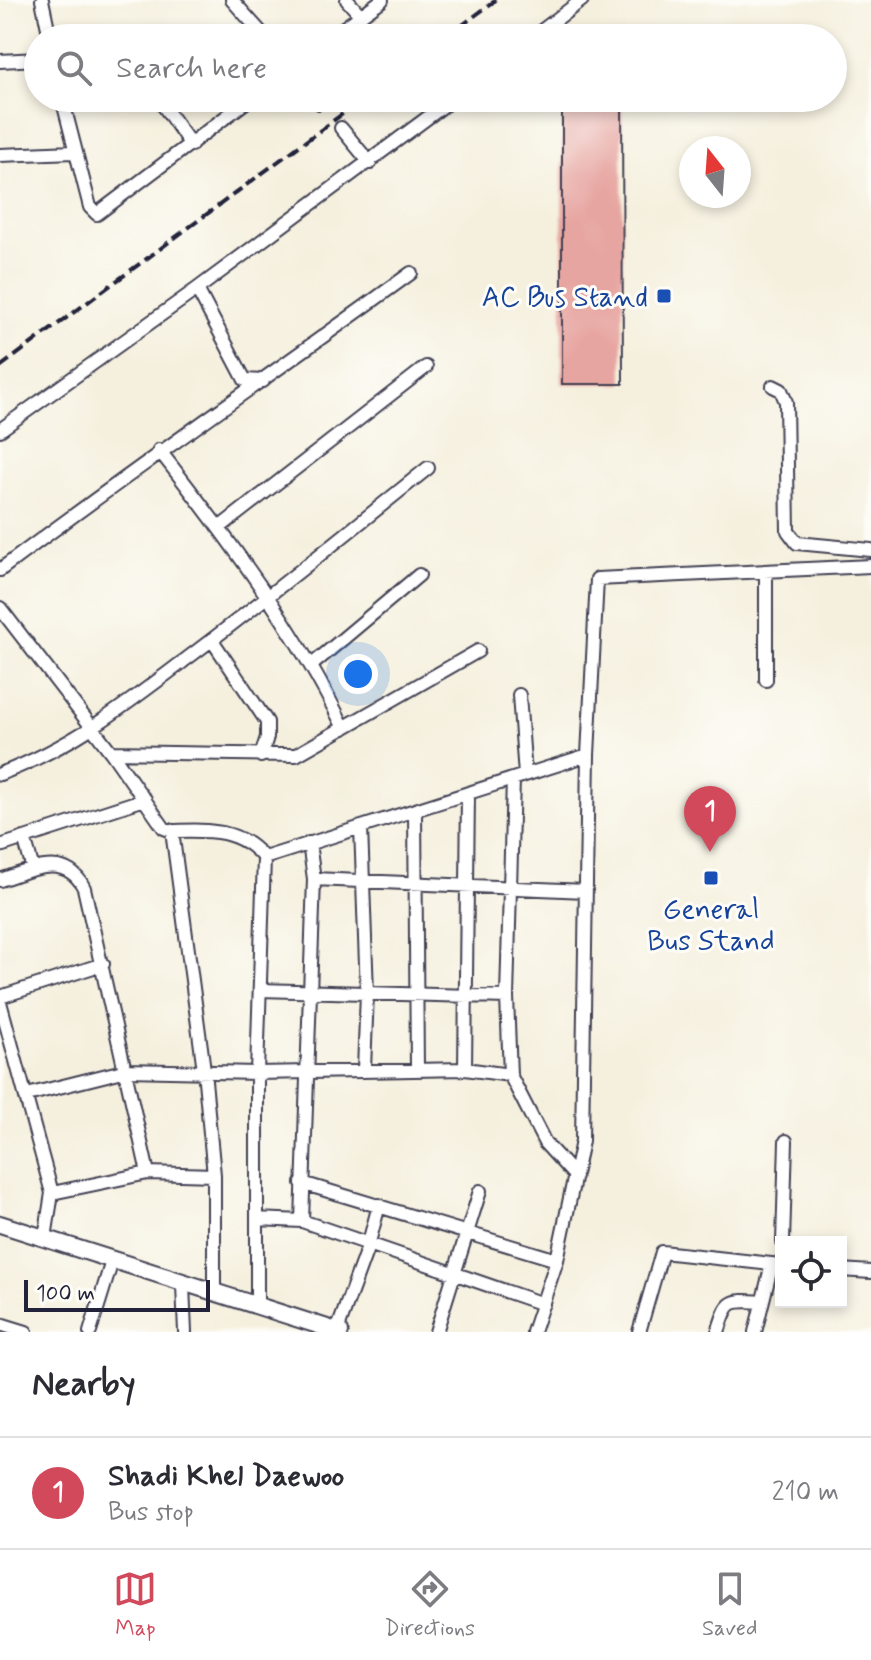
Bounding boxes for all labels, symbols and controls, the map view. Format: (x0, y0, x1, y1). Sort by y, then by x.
search box (24, 24, 847, 112)
icon: search (52, 46, 96, 90)
text: Search here (116, 49, 267, 88)
north arrow (679, 136, 751, 208)
place label: AC Bus Stand (482, 280, 648, 317)
marker: AC Bus Stand (655, 287, 673, 305)
your location (338, 654, 378, 694)
pin: 1 (684, 786, 736, 852)
marker: General Bus Stand (702, 869, 720, 887)
place label: General Bus Stand (647, 892, 775, 961)
map controls (775, 1236, 847, 1308)
button: locate (775, 1236, 847, 1308)
scale bar (24, 1276, 210, 1312)
text: 100 m (36, 1280, 95, 1308)
text: Nearby (32, 1362, 136, 1407)
text: Shadi Khel Daewoo (108, 1457, 344, 1496)
text: 1 (52, 1476, 64, 1510)
text: 210 m (772, 1476, 839, 1510)
text: Bus stop (108, 1496, 194, 1530)
tab: Map (113, 1567, 157, 1643)
tab: Directions (384, 1567, 475, 1643)
tab: Saved (702, 1567, 757, 1643)

